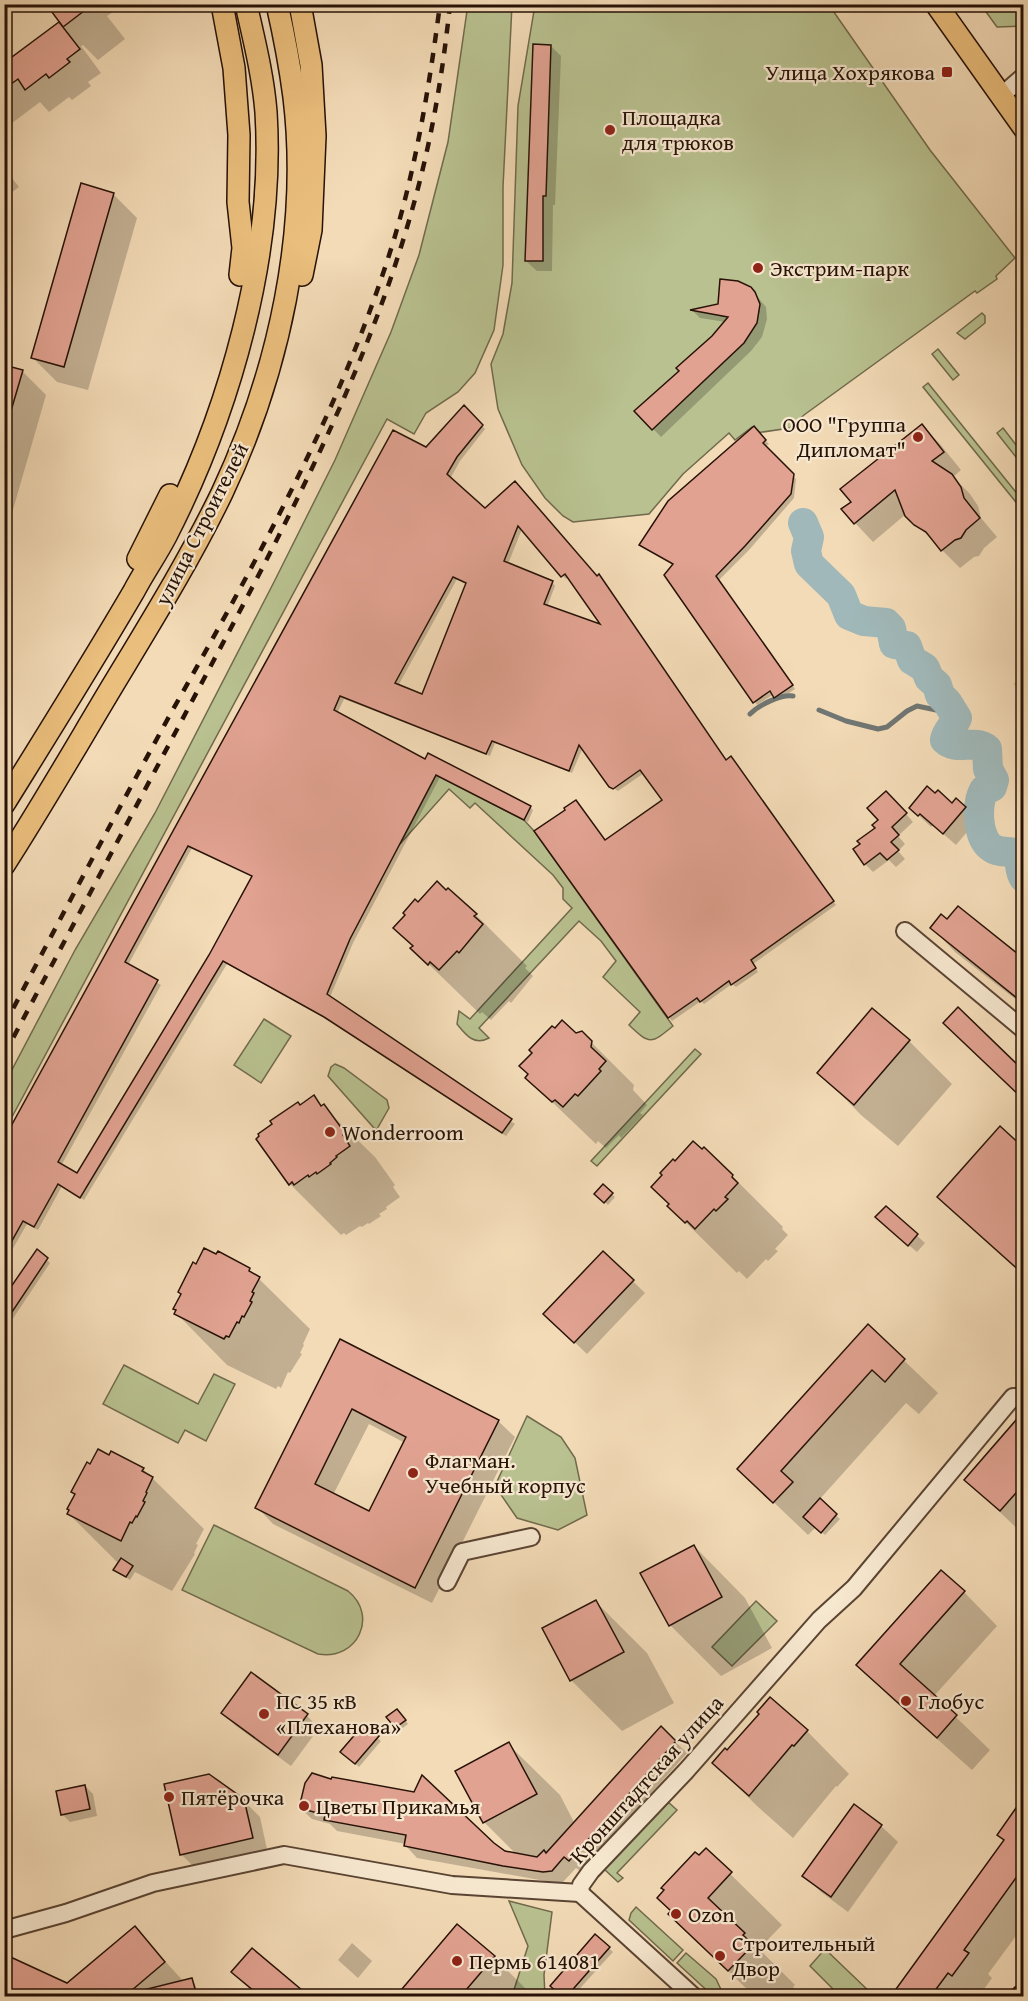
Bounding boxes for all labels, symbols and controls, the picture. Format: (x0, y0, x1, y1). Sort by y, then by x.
place label: Улица Хохрякова (766, 56, 936, 88)
marker: Улица Хохрякова (940, 65, 954, 79)
place label: Площадка для трюков (622, 101, 734, 158)
marker: Площадка для трюков (603, 123, 617, 137)
place label: Экстрим-парк (770, 252, 909, 284)
marker: Экстрим-парк (751, 261, 765, 275)
place label: ООО "Группа Дипломат" (782, 408, 907, 465)
marker: ООО "Группа Дипломат" (911, 430, 925, 444)
street label: улица Строителей (146, 437, 256, 612)
place label: Wonderroom (342, 1116, 464, 1148)
marker: Wonderroom (323, 1125, 337, 1139)
place label: Флагман. Учебный корпус (425, 1444, 586, 1501)
marker: Флагман. Учебный корпус (406, 1466, 420, 1480)
place label: ПС 35 кВ «Плеханова» (276, 1685, 401, 1742)
place label: Глобус (918, 1685, 984, 1717)
street label: Кронштадтская улица (562, 1687, 731, 1870)
marker: Глобус (899, 1694, 913, 1708)
marker: ПС 35 кВ «Плеханова» (257, 1707, 271, 1721)
place label: Пятёрочка (181, 1781, 285, 1813)
marker: Пятёрочка (162, 1790, 176, 1804)
place label: Цветы Прикамья (316, 1790, 480, 1822)
marker: Цветы Прикамья (297, 1799, 311, 1813)
place label: Ozon (688, 1898, 735, 1930)
marker: Ozon (669, 1907, 683, 1921)
place label: Строительный Двор (731, 1927, 875, 1984)
place label: Пермь 614081 (469, 1945, 600, 1977)
marker: Строительный Двор (713, 1949, 727, 1963)
marker: Пермь 614081 (450, 1954, 464, 1968)

